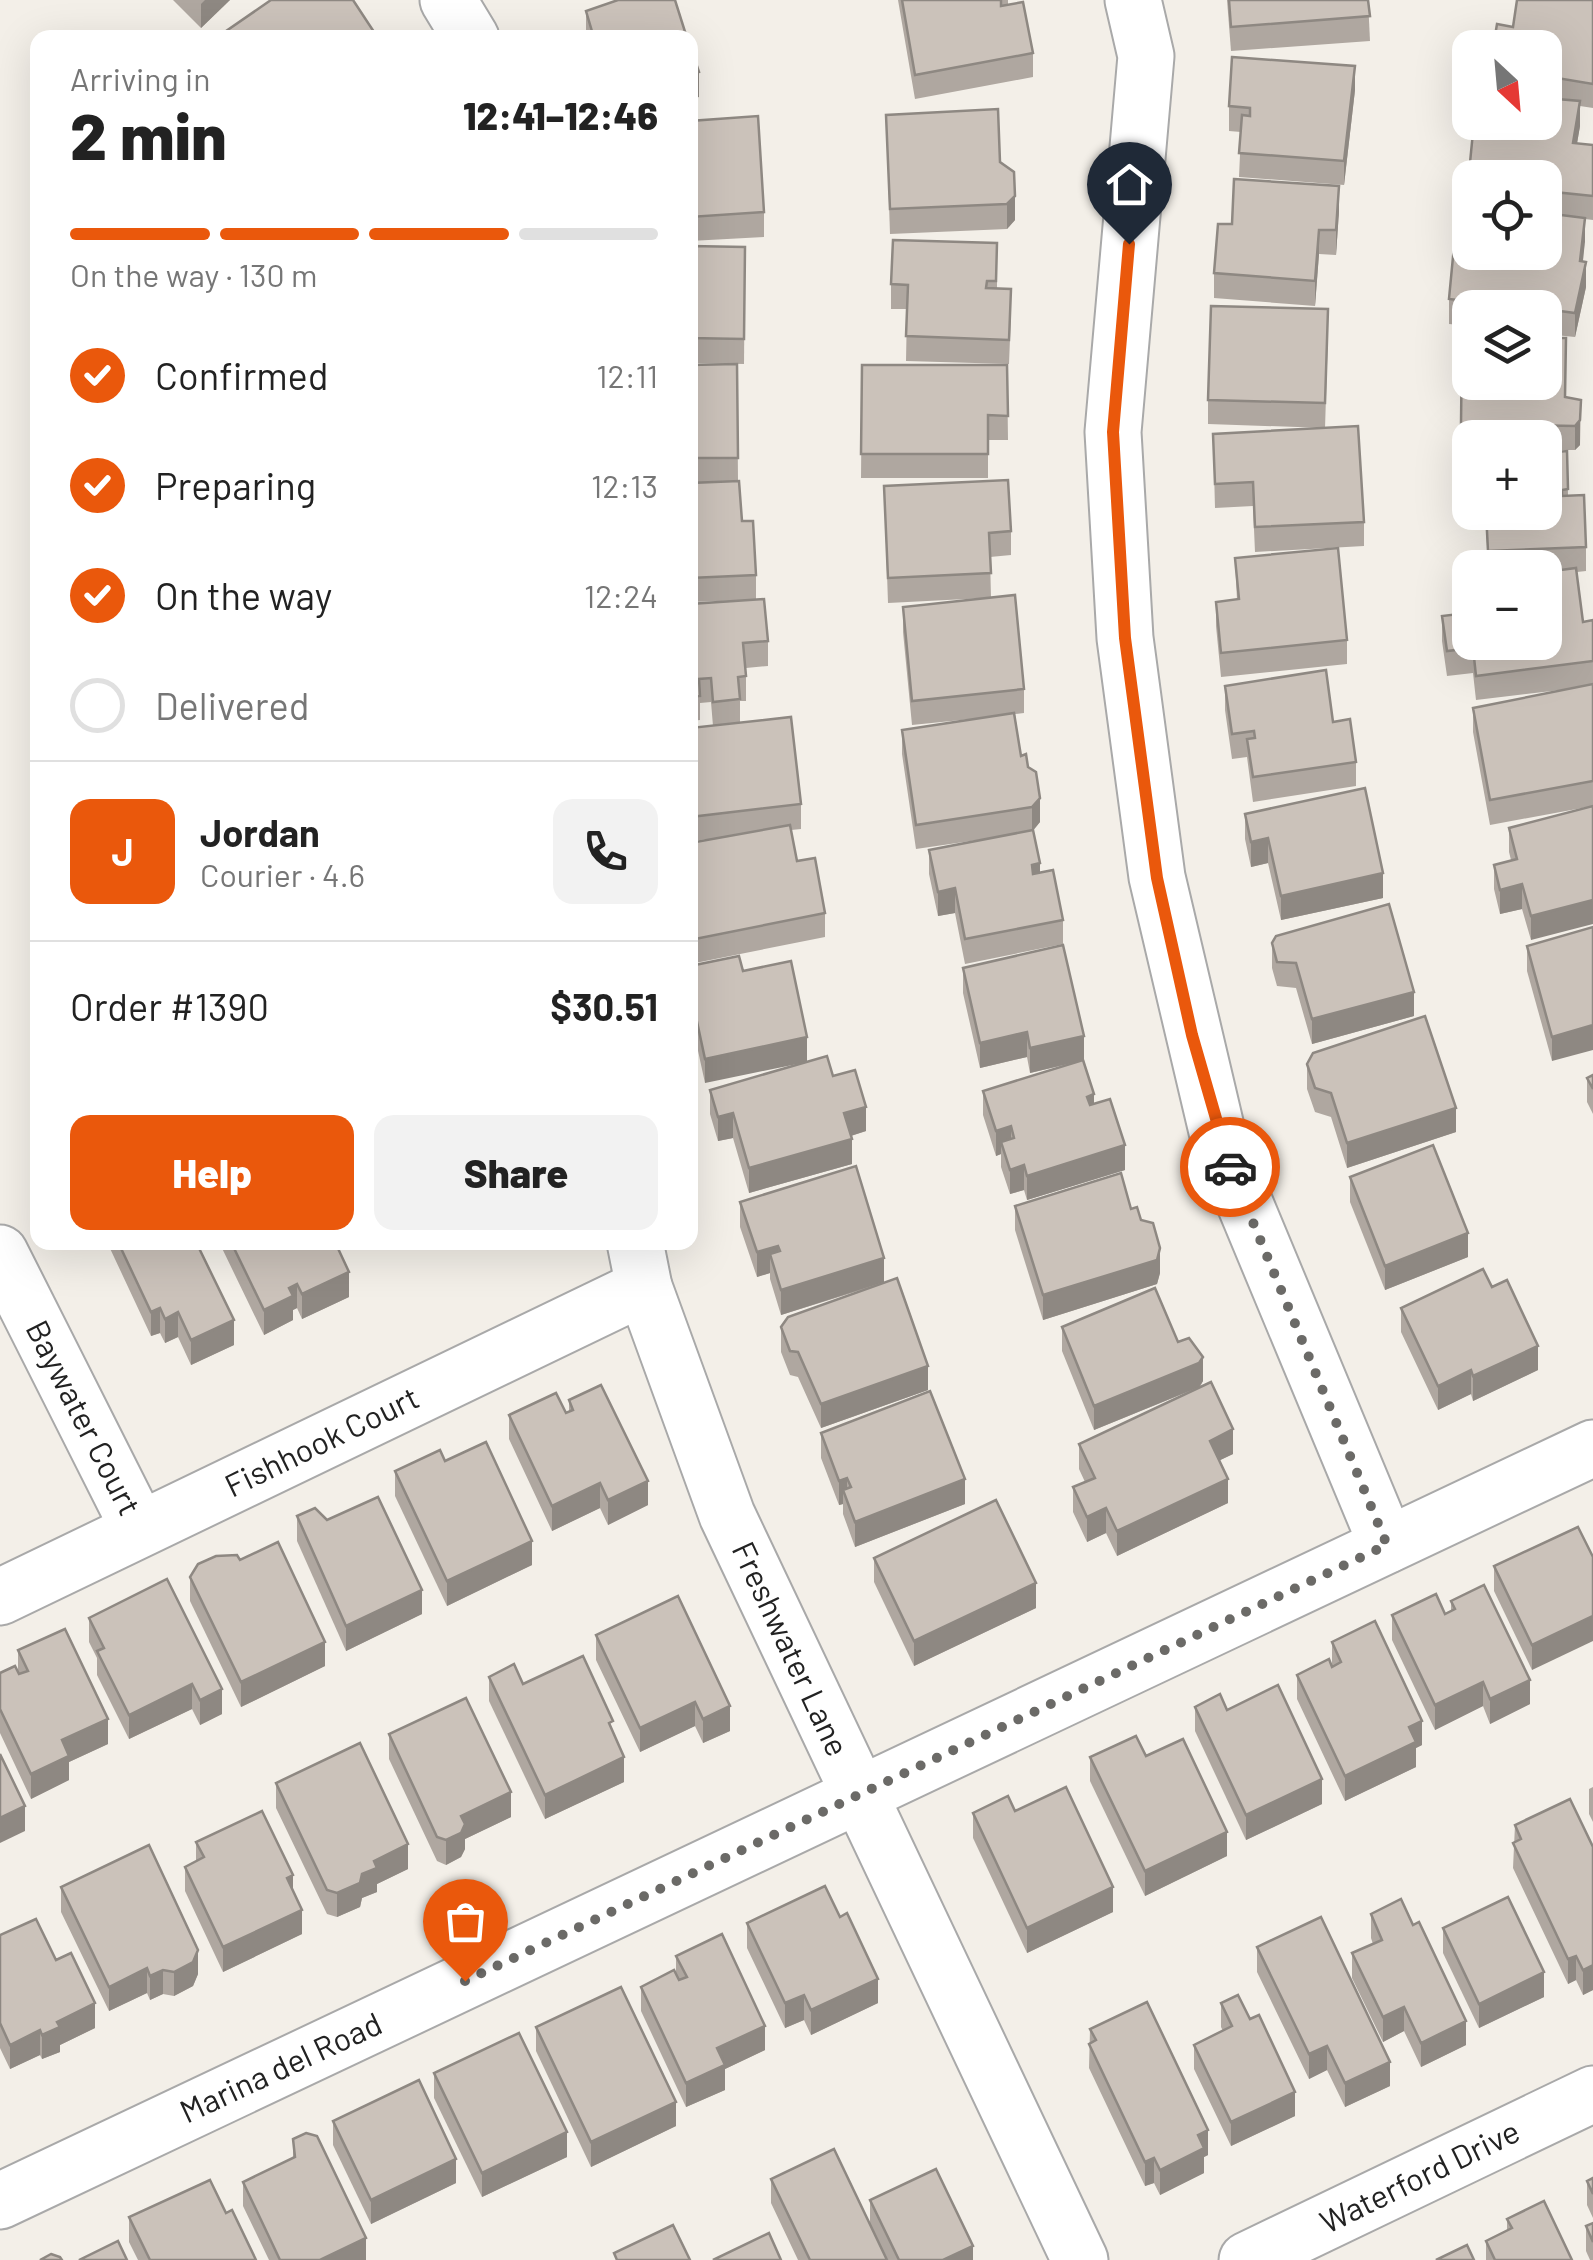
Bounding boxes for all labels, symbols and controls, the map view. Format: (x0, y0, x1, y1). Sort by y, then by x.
north arrow (1452, 30, 1562, 140)
map controls (1452, 30, 1562, 660)
text: Arriving in (70, 59, 210, 97)
text: 12:41–12:46 (463, 92, 658, 138)
text: 2 min (70, 95, 227, 173)
pin (1087, 142, 1172, 245)
icon: home (1102, 157, 1157, 212)
button: locate (1452, 160, 1562, 270)
text: On the way · 130 m (70, 255, 317, 293)
button: layers (1452, 290, 1562, 400)
icon: check (70, 348, 125, 403)
text: Confirmed (155, 352, 328, 398)
text: 12:11 (596, 356, 658, 394)
button: + (1452, 420, 1562, 530)
icon: check (70, 458, 125, 513)
text: Preparing (155, 462, 316, 508)
text: 12:13 (591, 466, 658, 504)
button: − (1452, 550, 1562, 660)
icon: check (70, 568, 125, 623)
text: On the way (155, 572, 332, 618)
text: 12:24 (584, 576, 658, 614)
text: Delivered (155, 682, 309, 728)
button: phone (553, 799, 658, 904)
text: Jordan (200, 809, 320, 855)
text: J (111, 828, 134, 874)
text: Courier · 4.6 (200, 855, 365, 893)
text: Order #1390 (70, 983, 269, 1029)
text: $30.51 (550, 983, 658, 1029)
button: Help (70, 1115, 354, 1230)
button: Share (374, 1115, 658, 1230)
courier (1180, 1117, 1280, 1217)
icon: car (1203, 1140, 1258, 1195)
street label: Baywater Court (19, 1313, 150, 1521)
street label: Fishhook Court (218, 1377, 424, 1504)
street label: Freshwater Lane (726, 1535, 858, 1761)
pin (423, 1879, 508, 1982)
icon: bag (438, 1894, 493, 1949)
street label: Marina del Road (173, 2003, 387, 2129)
street label: Waterford Drive (1313, 2111, 1525, 2240)

